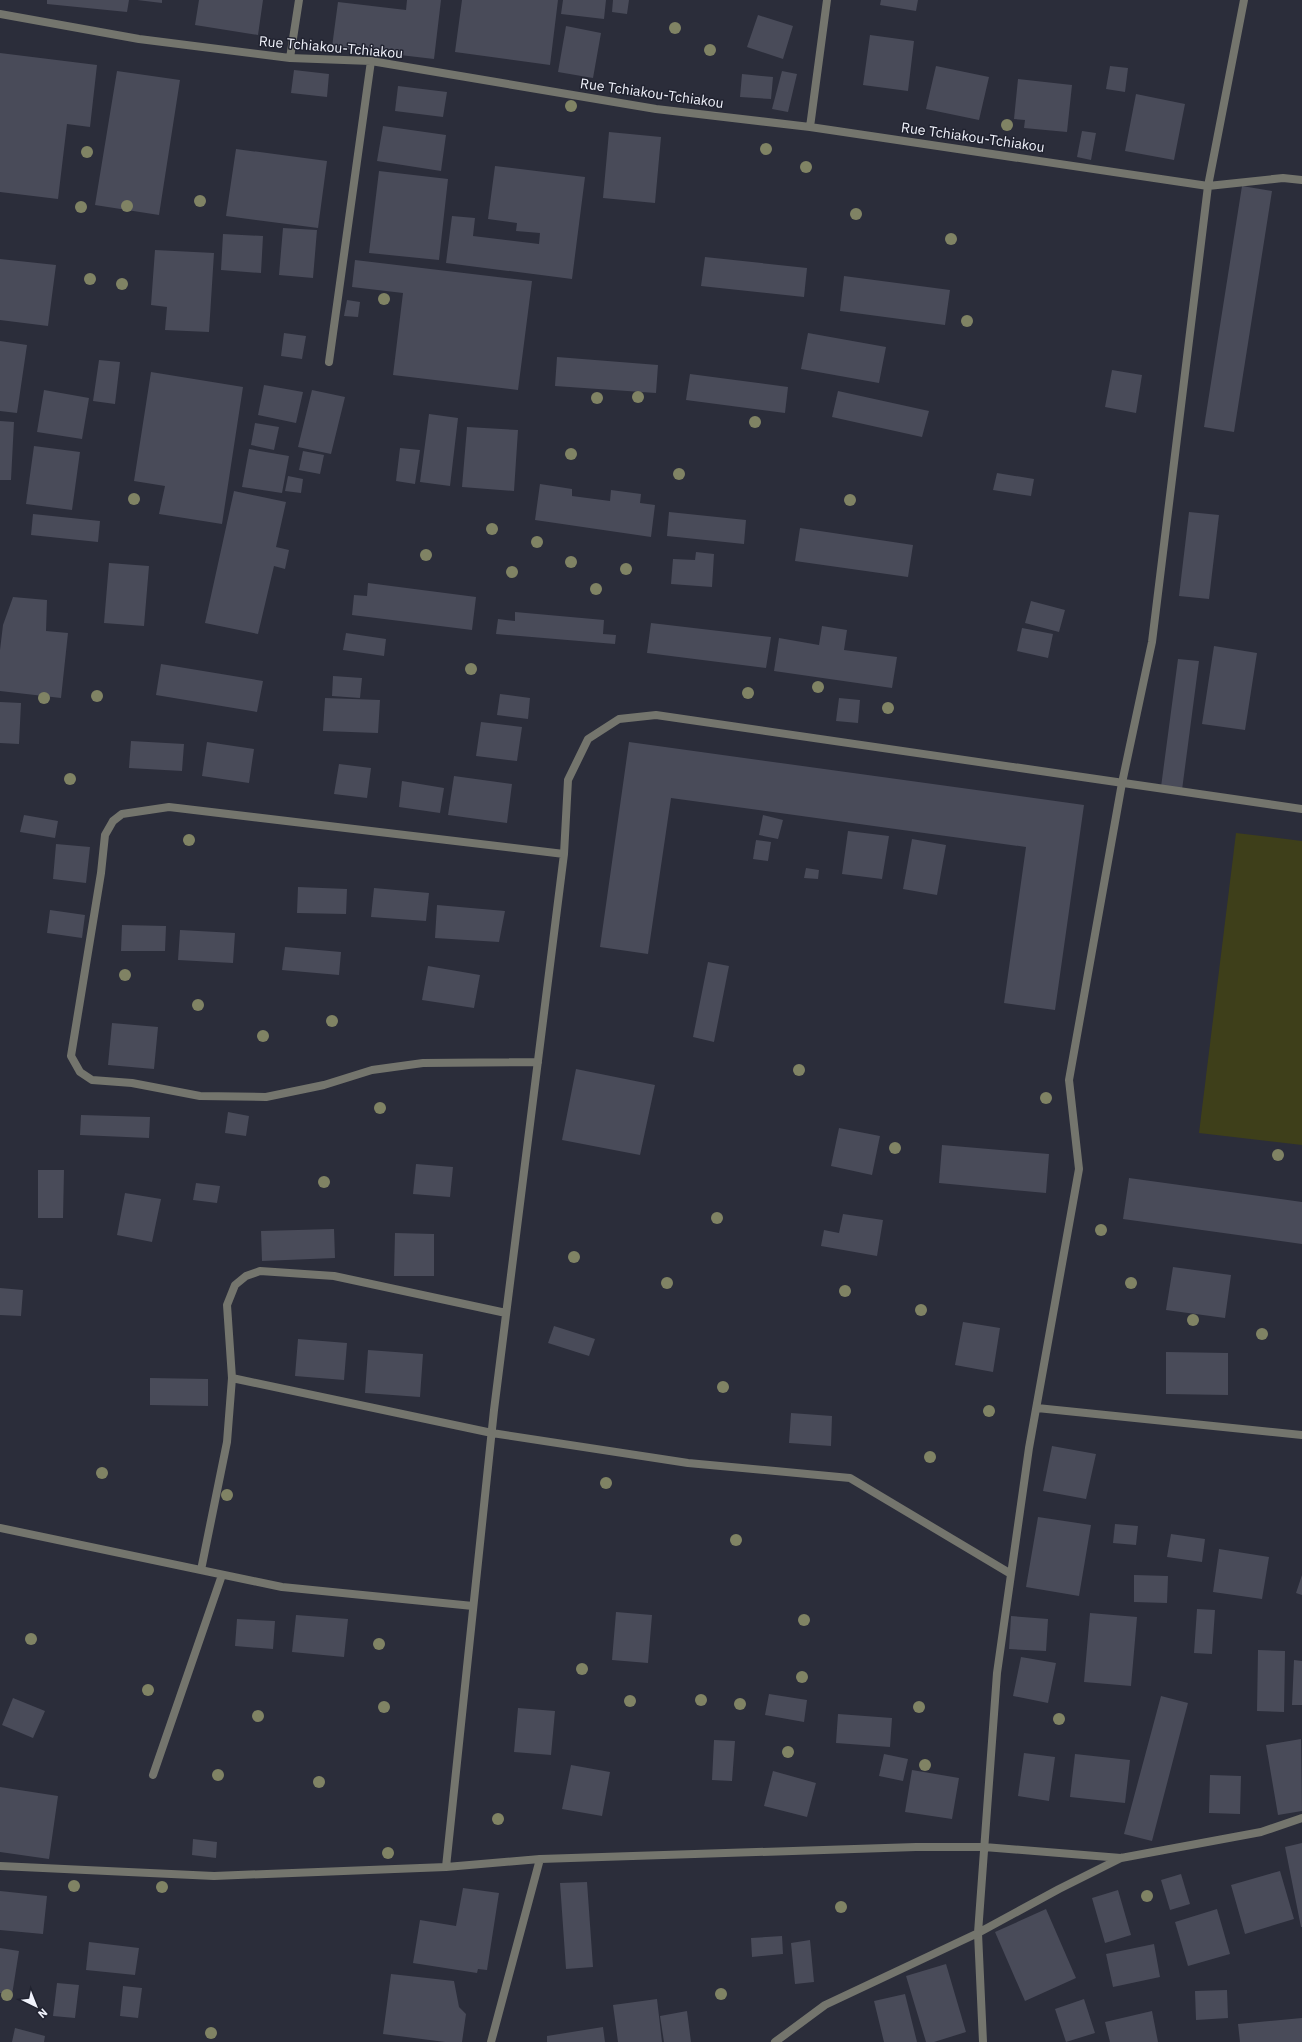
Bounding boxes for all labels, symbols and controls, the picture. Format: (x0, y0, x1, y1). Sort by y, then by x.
street label: Rue Tchiakou-Tchiakou (258, 32, 404, 62)
street label: Rue Tchiakou-Tchiakou (579, 74, 725, 112)
street label: Rue Tchiakou-Tchiakou (900, 118, 1046, 156)
north arrow (16, 1986, 56, 2026)
text: N (35, 2005, 51, 2021)

